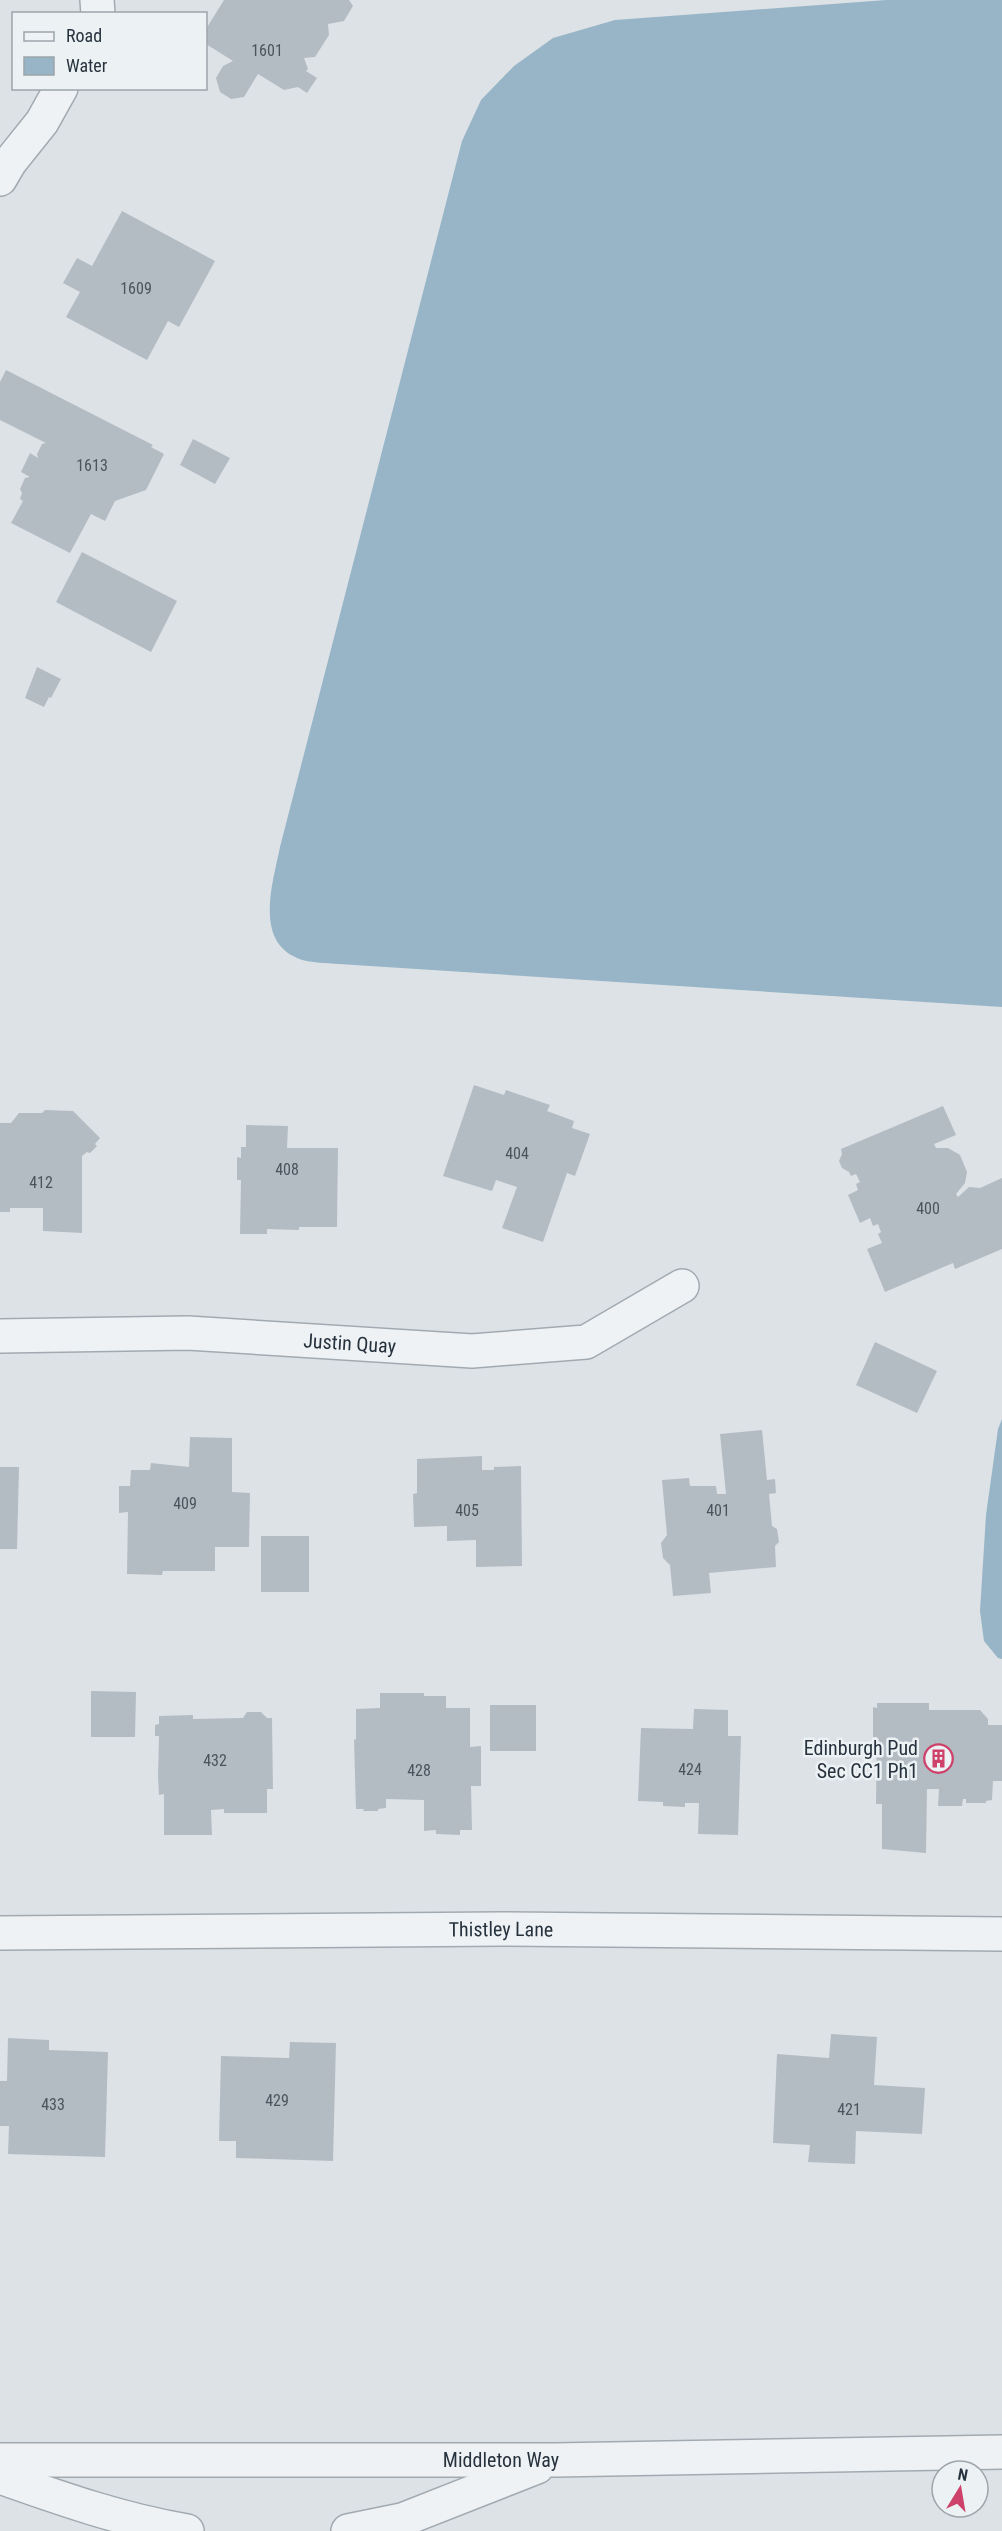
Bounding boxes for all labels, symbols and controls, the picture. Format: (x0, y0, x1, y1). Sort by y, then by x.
legend (12, 12, 207, 90)
text: Road (66, 25, 102, 46)
house number: 1601 (251, 41, 283, 60)
text: Water (66, 55, 108, 76)
house number: 1609 (120, 279, 152, 298)
house number: 1613 (76, 456, 108, 475)
house number: 404 (505, 1144, 529, 1163)
house number: 408 (275, 1160, 299, 1179)
house number: 412 (29, 1173, 53, 1192)
house number: 400 (916, 1199, 940, 1218)
street label: Justin Quay (303, 1328, 397, 1358)
house number: 409 (173, 1494, 197, 1513)
house number: 405 (455, 1501, 479, 1520)
house number: 401 (706, 1501, 730, 1520)
place label: Edinburgh Pud Sec CC1 Ph1 (804, 1736, 918, 1783)
building icon: Edinburgh Pud Sec CC1 Ph1 (923, 1743, 955, 1775)
house number: 432 (203, 1751, 227, 1770)
house number: 424 (678, 1760, 702, 1779)
house number: 428 (407, 1761, 431, 1780)
street label: Thistley Lane (449, 1917, 553, 1942)
house number: 429 (265, 2091, 289, 2110)
house number: 433 (41, 2095, 65, 2114)
house number: 421 (837, 2100, 861, 2119)
street label: Middleton Way (443, 2448, 559, 2472)
north arrow (930, 2459, 990, 2519)
text: N (956, 2465, 969, 2485)

